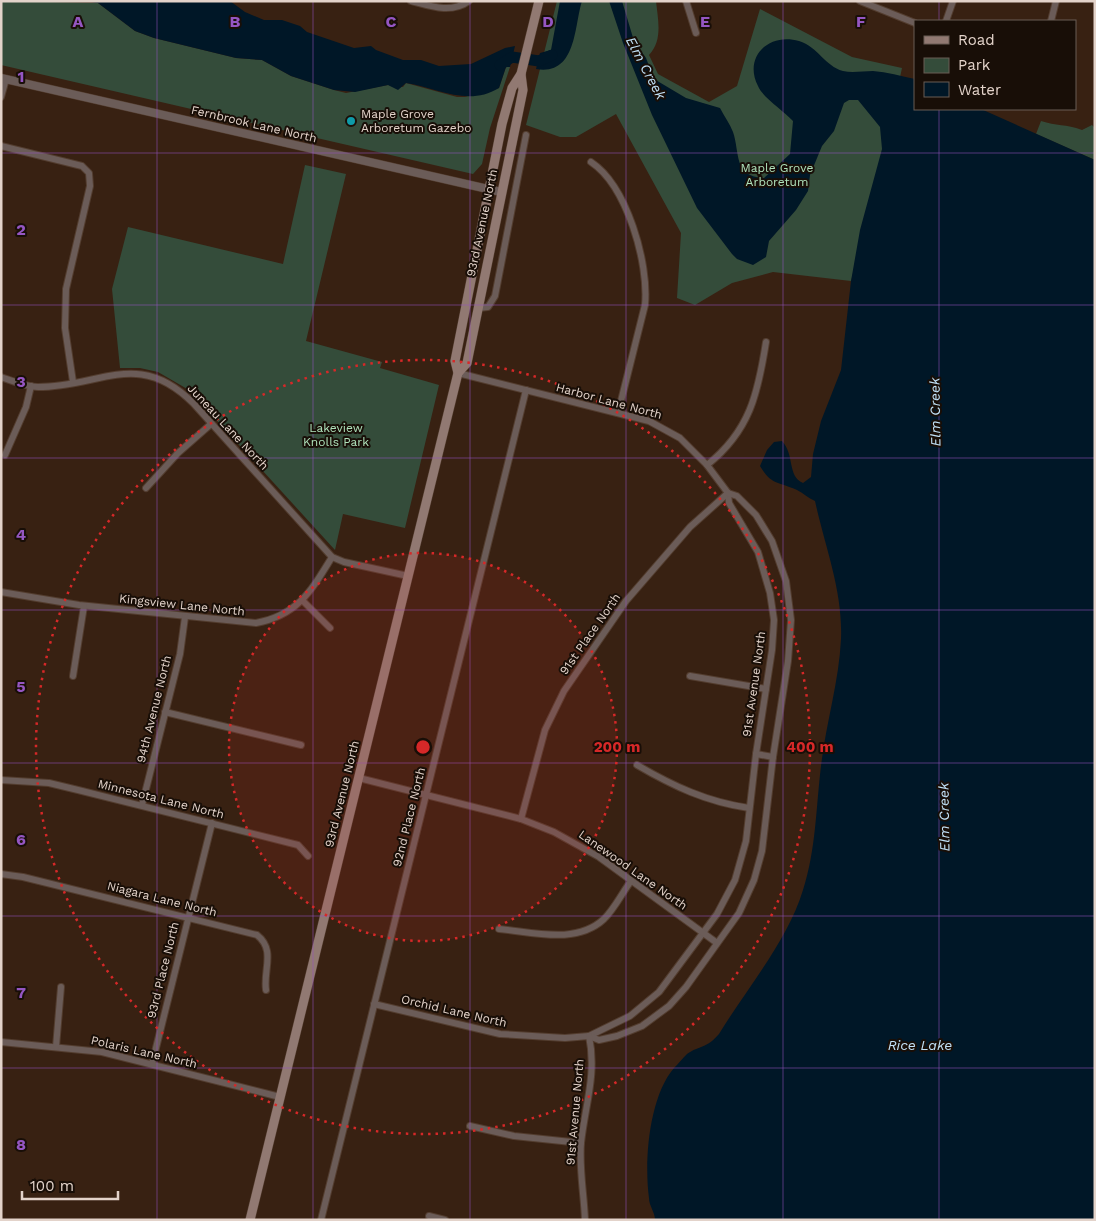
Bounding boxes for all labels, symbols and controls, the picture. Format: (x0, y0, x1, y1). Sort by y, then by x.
text: A (73, 12, 84, 31)
text: B (230, 12, 241, 31)
text: C (386, 12, 397, 31)
text: D (542, 12, 554, 31)
text: E (700, 12, 710, 31)
text: F (856, 12, 866, 31)
legend (914, 20, 1076, 110)
text: Road (958, 31, 995, 49)
water label: Elm Creek (623, 34, 669, 103)
text: Park (958, 56, 991, 74)
text: 1 (18, 67, 24, 86)
text: Water (958, 81, 1001, 99)
street label: Fernbrook Lane North (190, 103, 318, 145)
place label: Maple Grove Arboretum Gazebo (361, 107, 471, 135)
marker: Maple Grove Arboretum Gazebo (345, 115, 357, 127)
park label: Maple Grove Arboretum (741, 161, 814, 189)
street label: 93rd Avenue North (464, 168, 500, 278)
text: 2 (16, 220, 26, 239)
text: 3 (16, 372, 26, 391)
water label: Elm Creek (926, 377, 944, 447)
street label: Harbor Lane North (554, 380, 664, 422)
street label: Juneau Lane North (185, 381, 271, 473)
park label: Lakeview Knolls Park (303, 421, 369, 449)
text: 4 (16, 525, 26, 544)
street label: Kingsview Lane North (118, 591, 246, 619)
street label: 91st Place North (557, 591, 623, 677)
street label: 91st Avenue North (740, 630, 768, 738)
street label: 94th Avenue North (134, 654, 174, 764)
text: 5 (16, 677, 26, 696)
centre of rings (414, 738, 432, 756)
text: 200 m (594, 738, 640, 756)
text: 400 m (786, 738, 834, 756)
street label: 93rd Avenue North (322, 739, 362, 849)
street label: 92nd Place North (390, 766, 428, 868)
street label: Minnesota Lane North (96, 777, 226, 821)
water label: Elm Creek (935, 782, 953, 852)
street label: Lanewood Lane North (576, 827, 690, 913)
text: 6 (16, 830, 26, 849)
street label: Niagara Lane North (106, 879, 218, 919)
street label: 93rd Place North (144, 920, 182, 1020)
text: 7 (16, 983, 26, 1002)
street label: Orchid Lane North (400, 992, 508, 1030)
street label: Polaris Lane North (89, 1033, 199, 1071)
water label: Rice Lake (888, 1037, 952, 1053)
street label: 91st Avenue North (563, 1058, 587, 1166)
text: 8 (16, 1135, 26, 1154)
scale bar (22, 1168, 119, 1200)
text: 100 m (30, 1177, 74, 1195)

